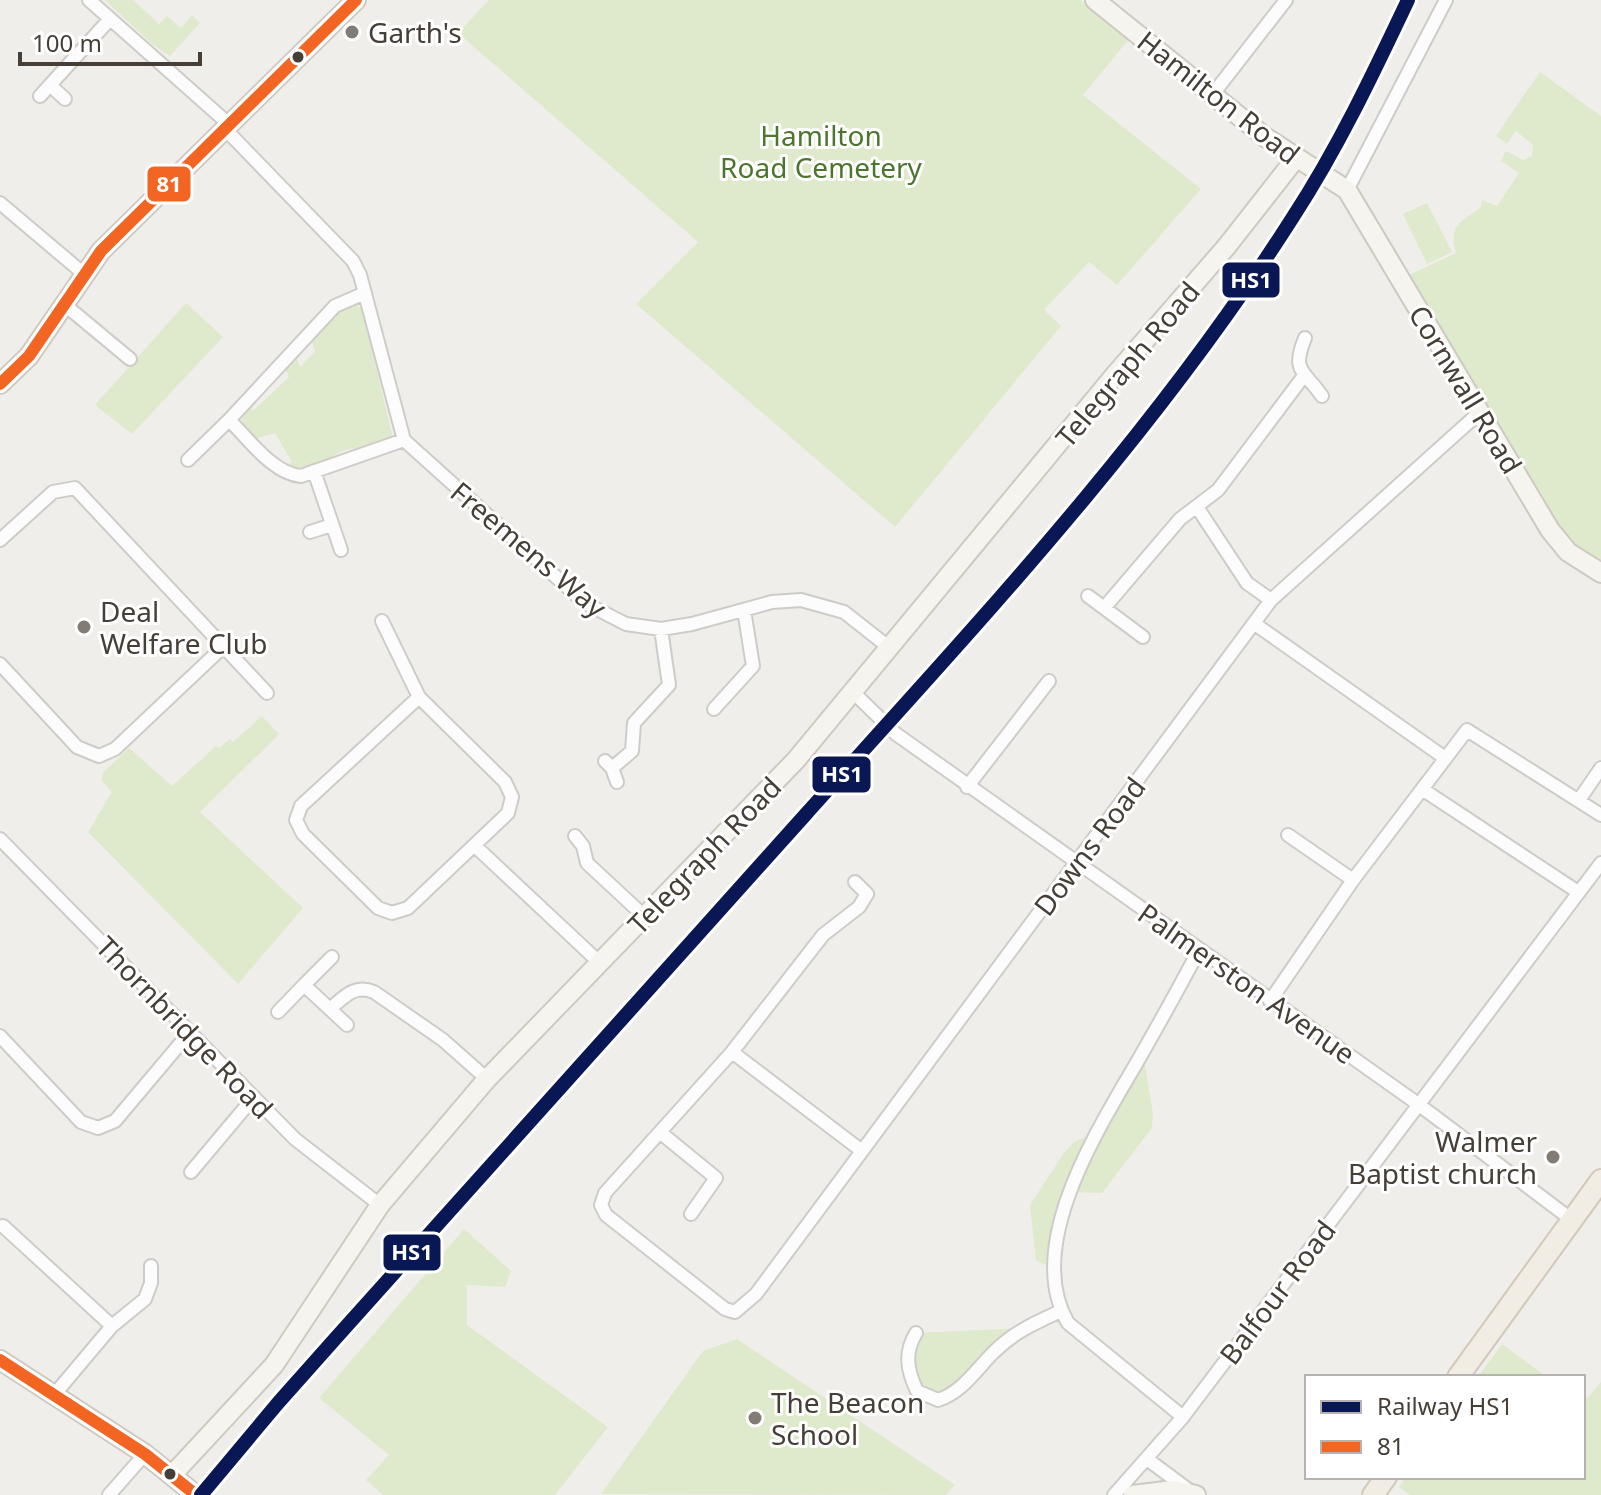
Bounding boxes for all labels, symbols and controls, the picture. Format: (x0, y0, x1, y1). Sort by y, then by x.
place label: Garth's (368, 13, 462, 51)
scale bar (20, 16, 200, 66)
street label: Hamilton Road (1130, 22, 1308, 172)
marker: Garth's (343, 23, 361, 41)
text: 100 m (32, 26, 102, 59)
unlabelled marker (290, 49, 306, 65)
park label: Hamilton Road Cemetery (720, 116, 923, 186)
line badge: 81 (146, 165, 192, 203)
text: 81 (156, 168, 182, 198)
line badge: HS1 (1221, 261, 1281, 299)
text: HS1 (1230, 264, 1272, 294)
street label: Telegraph Road (1046, 273, 1208, 455)
street label: Cornwall Road (1401, 298, 1531, 480)
street label: Freemens Way (443, 473, 616, 626)
place label: Deal Welfare Club (100, 592, 267, 662)
marker: Deal Welfare Club (75, 618, 93, 636)
line badge: HS1 (811, 755, 872, 794)
text: HS1 (821, 758, 863, 788)
street label: Telegraph Road (619, 768, 789, 942)
street label: Downs Road (1024, 769, 1154, 923)
street label: Palmerston Avenue (1131, 894, 1363, 1072)
street label: Thornbridge Road (88, 928, 282, 1126)
place label: Walmer Baptist church (1348, 1122, 1537, 1192)
marker: Walmer Baptist church (1544, 1148, 1562, 1166)
street label: Balfour Road (1210, 1212, 1344, 1372)
line badge: HS1 (382, 1233, 442, 1272)
text: HS1 (391, 1236, 433, 1266)
legend (1305, 1375, 1585, 1479)
place label: The Beacon School (771, 1383, 924, 1453)
text: Railway HS1 (1377, 1389, 1513, 1422)
marker: The Beacon School (746, 1409, 764, 1427)
text: 81 (1377, 1429, 1404, 1462)
unlabelled marker (162, 1466, 178, 1482)

